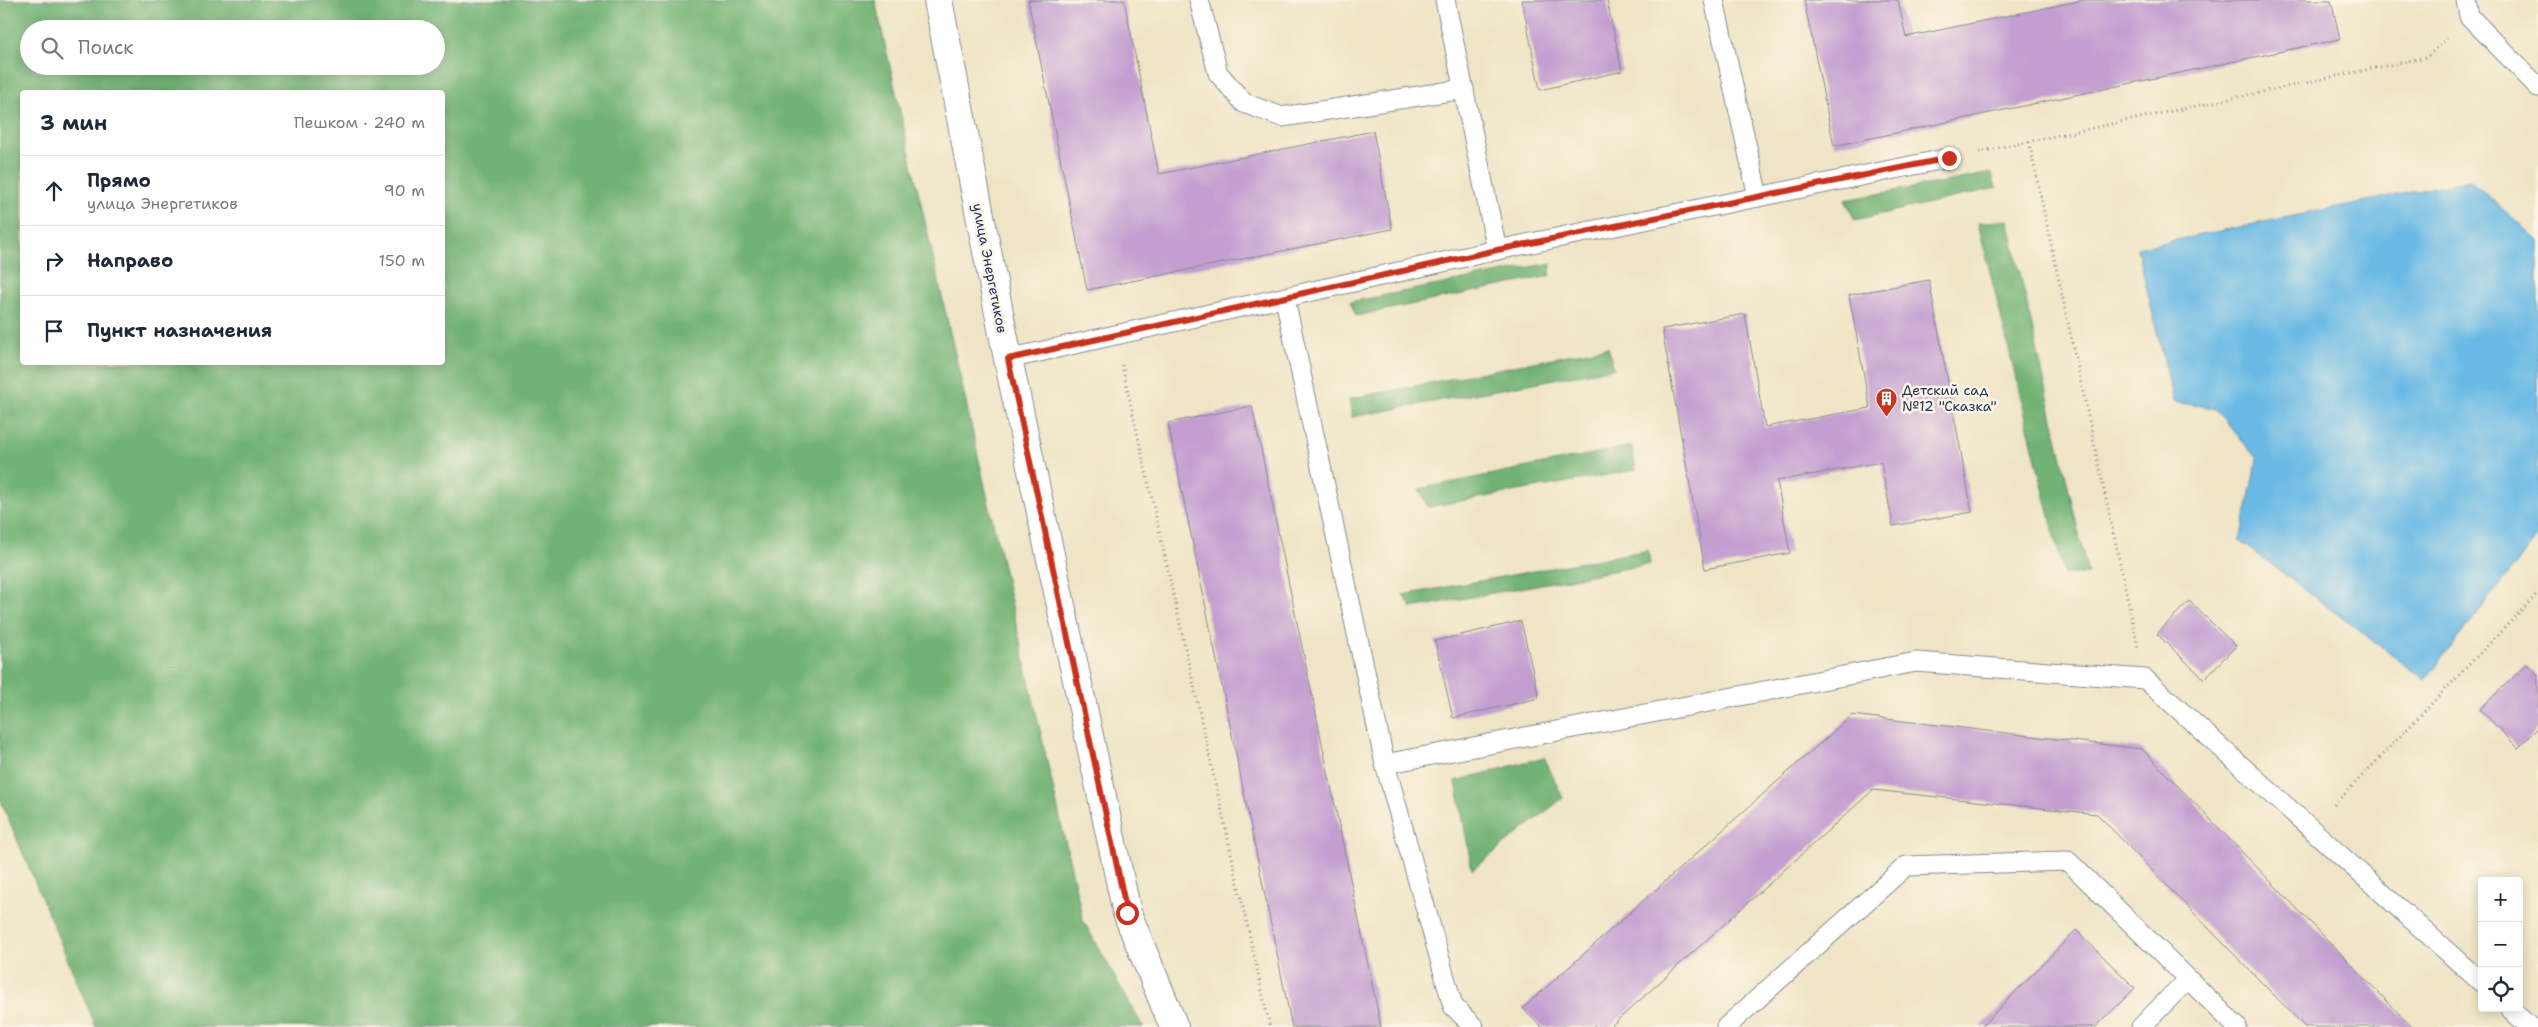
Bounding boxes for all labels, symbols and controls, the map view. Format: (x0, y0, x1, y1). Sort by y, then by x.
search box (20, 20, 445, 75)
icon: search (38, 34, 66, 62)
text: Поиск (78, 35, 133, 60)
text: 3 мин (40, 109, 107, 137)
text: Пешком · 240 m (294, 112, 425, 133)
route end (1938, 147, 1961, 170)
text: Прямо (87, 168, 151, 193)
icon: ahead (40, 177, 68, 205)
text: 90 m (384, 180, 425, 201)
text: улица Энергетиков (87, 193, 238, 214)
street label: улица Энергетиков (969, 202, 1011, 334)
icon: right (40, 247, 68, 275)
text: Направо (87, 248, 173, 273)
text: 150 m (378, 250, 425, 271)
icon: arrive (40, 317, 68, 345)
text: Пункт назначения (87, 318, 272, 343)
place label: Детский сад №12 "Сказка" (1902, 381, 1997, 415)
building icon: Детский сад №12 "Сказка" (1874, 386, 1898, 417)
map controls (2478, 877, 2523, 1012)
button: + (2478, 877, 2523, 922)
route start (1116, 902, 1139, 925)
button: − (2478, 922, 2523, 967)
button: locate (2478, 967, 2523, 1012)

